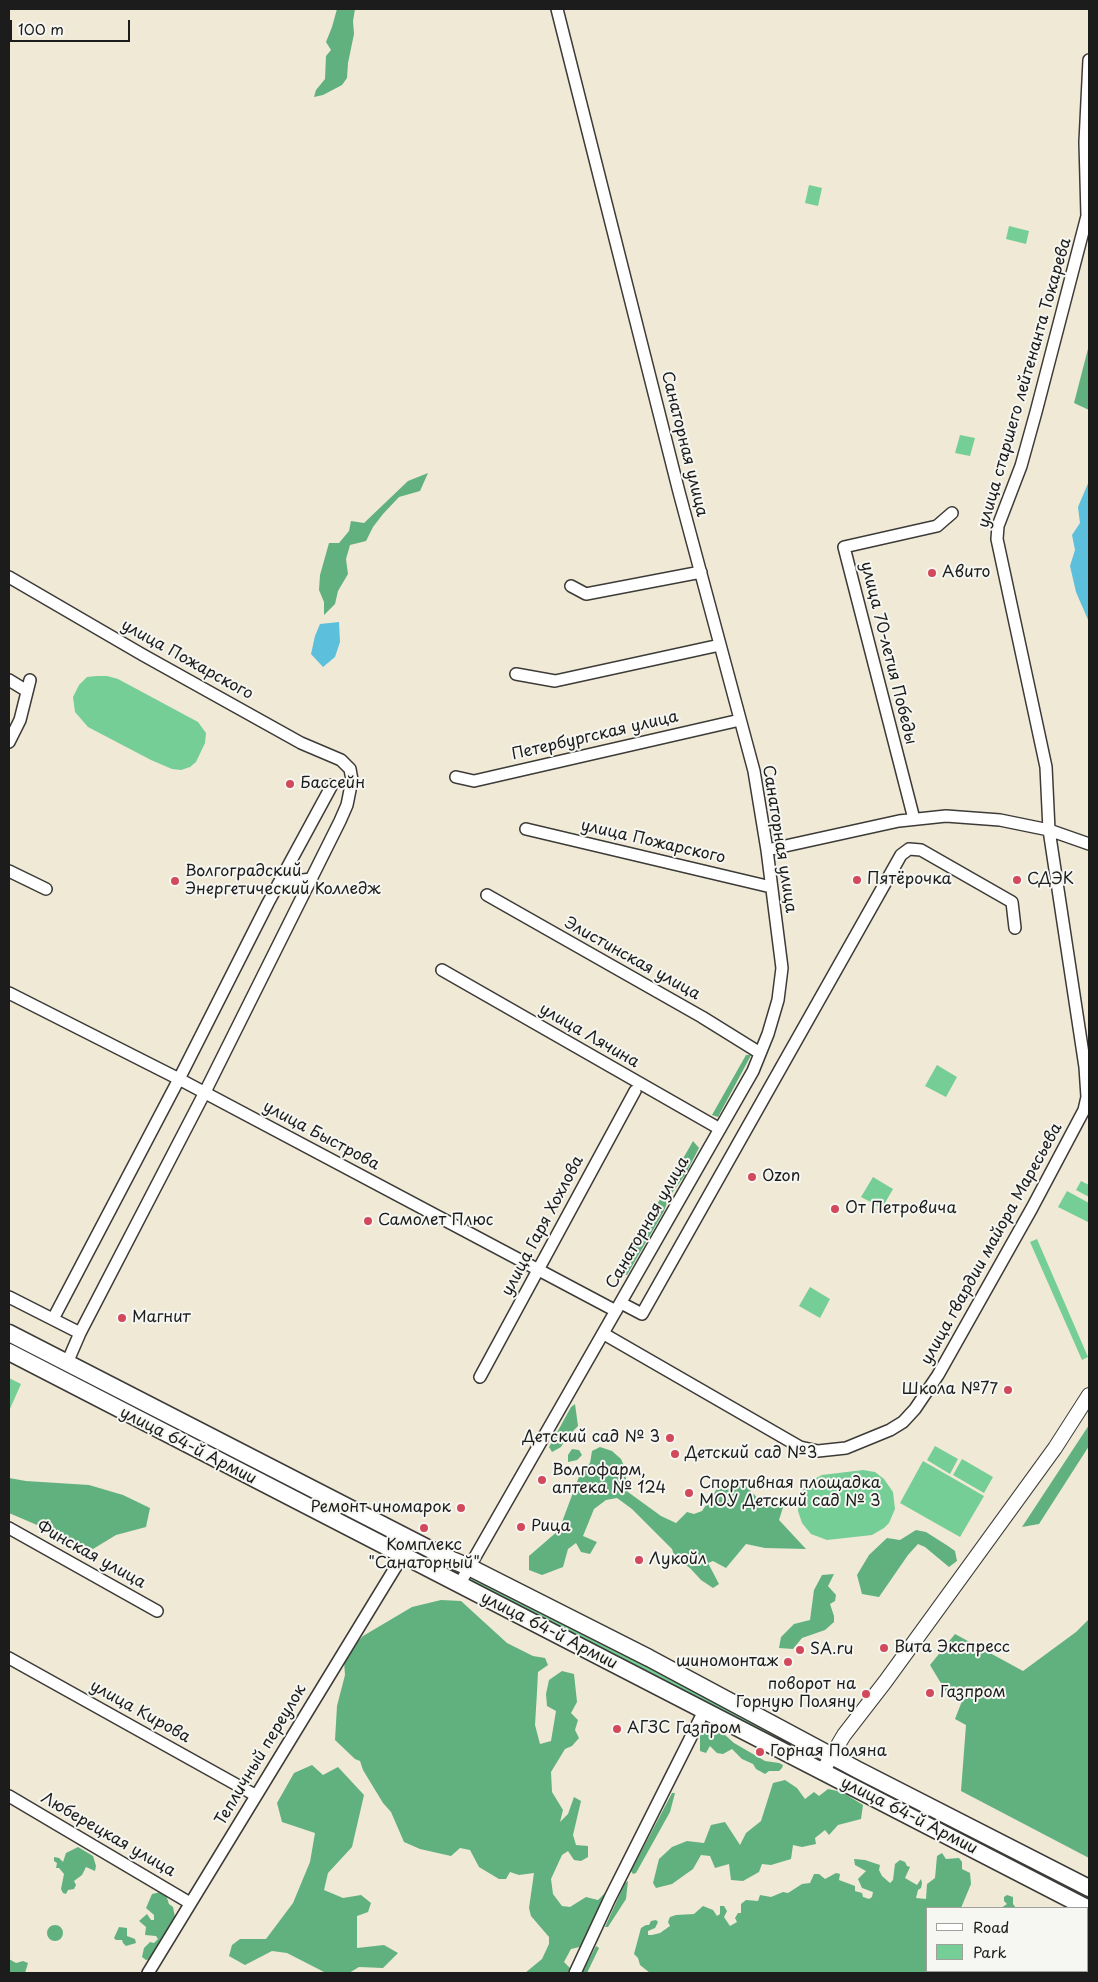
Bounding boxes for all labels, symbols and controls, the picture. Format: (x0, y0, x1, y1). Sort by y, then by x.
scale bar (12, 10, 132, 42)
text: 100 m (18, 17, 64, 40)
street label: улица старшего лейтенанта Токарева (974, 236, 1076, 530)
street label: Санаторная улица (657, 369, 711, 519)
street label: улица 70-летия Победы (856, 560, 920, 746)
place label: Авито (942, 563, 990, 583)
marker: Авито (926, 567, 938, 579)
street label: улица Пожарского (118, 616, 256, 704)
street label: Петербургская улица (510, 707, 680, 765)
street label: Санаторная улица (758, 764, 800, 914)
place label: Бассейн (300, 774, 365, 794)
marker: Бассейн (284, 778, 296, 790)
street label: улица Пожарского (579, 816, 727, 868)
place label: Волгоградский Энергетический Колледж (185, 862, 381, 900)
place label: Пятёрочка (867, 870, 952, 890)
place label: СДЭК (1027, 870, 1074, 890)
marker: Пятёрочка (851, 874, 863, 886)
marker: СДЭК (1011, 874, 1023, 886)
marker: Волгоградский Энергетический Колледж (169, 875, 181, 887)
street label: Элистинская улица (561, 914, 703, 1004)
street label: улица Лячина (536, 1000, 642, 1072)
street label: улица Быстрова (259, 1097, 383, 1175)
street label: улица гвардии майора Маресьева (917, 1120, 1067, 1368)
street label: улица Гаря Хохлова (498, 1153, 588, 1299)
street label: Санаторная улица (602, 1154, 694, 1292)
place label: Ozon (762, 1167, 800, 1187)
marker: Ozon (746, 1171, 758, 1183)
place label: От Петровича (845, 1199, 957, 1219)
marker: От Петровича (829, 1203, 841, 1215)
place label: Самолет Плюс (378, 1211, 493, 1231)
marker: Самолет Плюс (362, 1215, 374, 1227)
place label: Магнит (132, 1308, 191, 1328)
marker: Магнит (116, 1312, 128, 1324)
place label: Школа №77 (902, 1380, 998, 1400)
marker: Школа №77 (1002, 1384, 1014, 1396)
street label: улица 64-й Армии (116, 1403, 260, 1489)
place label: Детский сад № 3 (523, 1428, 660, 1448)
marker: Детский сад № 3 (664, 1432, 676, 1444)
place label: Детский сад №3 (685, 1444, 817, 1464)
marker: Детский сад №3 (669, 1448, 681, 1460)
place label: Волгофарм, аптека № 124 (552, 1461, 666, 1499)
marker: Волгофарм, аптека № 124 (536, 1474, 548, 1486)
place label: Спортивная площадка МОУ Детский сад № 3 (699, 1474, 881, 1512)
marker: Спортивная площадка МОУ Детский сад № 3 (683, 1487, 695, 1499)
place label: Ремонт иномарок (310, 1498, 451, 1518)
marker: Ремонт иномарок (455, 1502, 467, 1514)
street label: Финская улица (33, 1517, 149, 1593)
place label: Рица (531, 1517, 571, 1537)
marker: Рица (515, 1521, 527, 1533)
marker: Комплекс "Санаторный" (418, 1522, 430, 1534)
place label: Комплекс "Санаторный" (368, 1536, 480, 1574)
place label: Лукойл (649, 1550, 707, 1570)
marker: Лукойл (633, 1554, 645, 1566)
street label: улица 64-й Армии (477, 1588, 621, 1674)
place label: Вита Экспресс (894, 1638, 1010, 1658)
place label: SA.ru (810, 1640, 853, 1660)
marker: Вита Экспресс (878, 1642, 890, 1654)
marker: SA.ru (794, 1644, 806, 1656)
place label: шиномонтаж (676, 1652, 778, 1672)
marker: шиномонтаж (782, 1656, 794, 1668)
place label: поворот на Горную Поляну (736, 1675, 856, 1713)
street label: улица Кирова (87, 1677, 193, 1747)
street label: Тепличный переулок (211, 1681, 311, 1829)
place label: Газпром (940, 1683, 1006, 1703)
marker: Газпром (924, 1687, 936, 1699)
marker: поворот на Горную Поляну (860, 1688, 872, 1700)
place label: АГЗС Газпром (627, 1719, 741, 1739)
marker: АГЗС Газпром (611, 1723, 623, 1735)
place label: Горная Поляна (770, 1742, 887, 1762)
marker: Горная Поляна (754, 1746, 766, 1758)
street label: улица 64-й Армии (837, 1773, 981, 1859)
street label: Люберецкая улица (37, 1789, 179, 1881)
legend (926, 1907, 1088, 1972)
text: Road (973, 1915, 1009, 1938)
text: Park (973, 1940, 1007, 1963)

